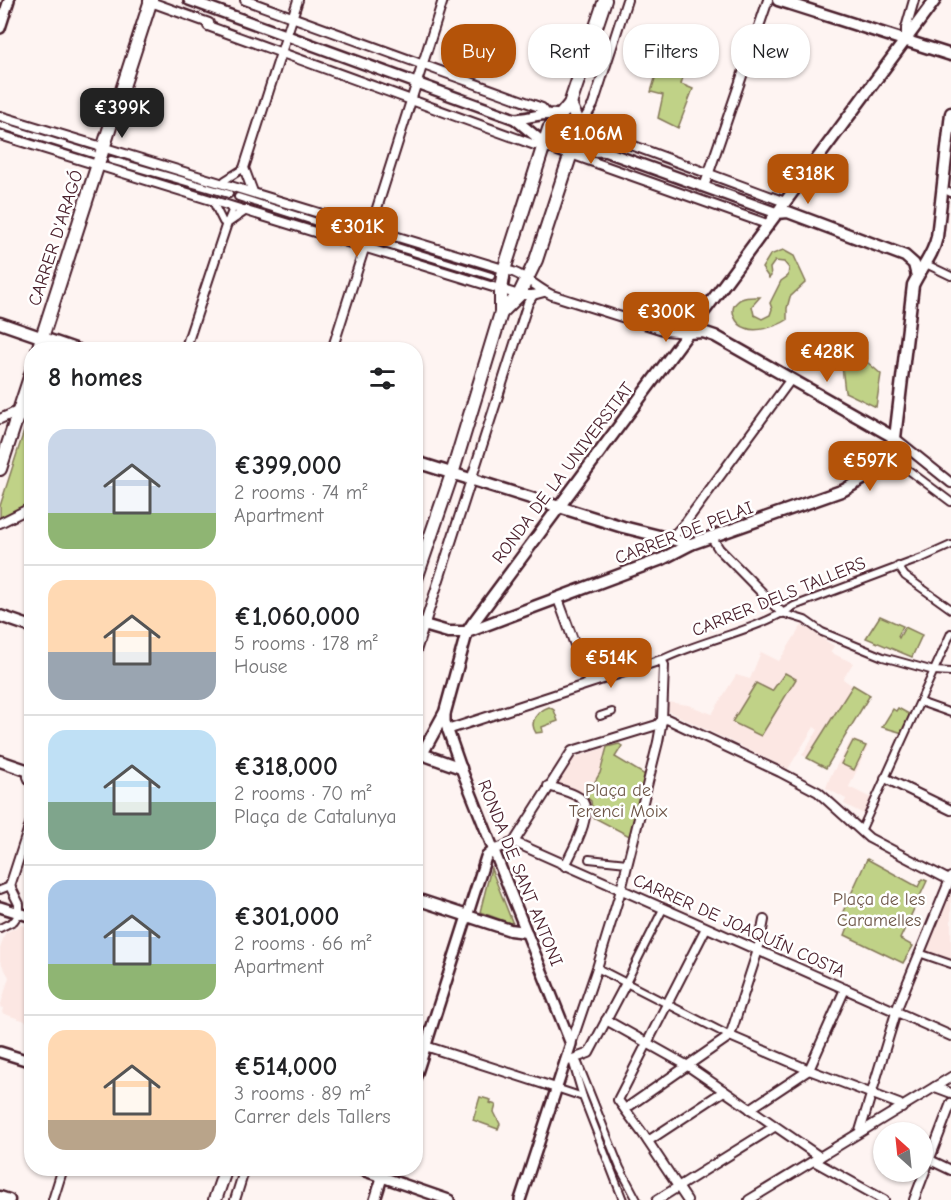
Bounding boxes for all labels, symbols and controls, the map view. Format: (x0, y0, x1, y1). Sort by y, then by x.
chip: Buy (441, 24, 516, 78)
chip: Rent (528, 24, 611, 78)
chip: Filters (623, 24, 719, 78)
chip: New (731, 24, 810, 78)
pin: €399K (80, 88, 164, 139)
text: €399K (94, 96, 150, 119)
pin: €1.06M (542, 114, 640, 165)
text: €1.06M (559, 122, 623, 145)
pin: €318K (766, 154, 850, 205)
text: €318K (782, 162, 835, 185)
street label: CARRER D'ARAGÓ (23, 167, 88, 309)
pin: €301K (315, 207, 399, 258)
text: €301K (330, 215, 384, 238)
pin: €300K (624, 292, 708, 343)
text: €300K (637, 300, 695, 323)
pin: €428K (785, 332, 869, 383)
text: €428K (800, 340, 854, 363)
icon: filters (366, 362, 399, 395)
text: 8 homes (48, 363, 142, 393)
street label: RONDA DE LA UNIVERSITAT (488, 378, 638, 568)
pin: €597K (828, 441, 912, 492)
text: €597K (842, 449, 898, 472)
text: €399,000 (234, 451, 342, 481)
icon: home (96, 453, 168, 525)
text: 2 rooms · 74 m² (234, 481, 367, 504)
street label: CARRER DE PELAI (612, 497, 756, 569)
text: Apartment (234, 504, 324, 527)
street label: CARRER DELS TALLERS (689, 553, 869, 641)
text: €1,060,000 (234, 602, 360, 632)
icon: home (96, 604, 168, 676)
text: 5 rooms · 178 m² (234, 632, 378, 655)
pin: €514K (569, 638, 653, 689)
text: €514K (585, 646, 637, 669)
text: House (234, 655, 288, 678)
text: €318,000 (234, 752, 338, 782)
icon: home (96, 754, 168, 826)
street label: RONDA DE SANT ANTONI (473, 777, 567, 969)
park label: Plaça de Terenci Moix (569, 780, 668, 822)
text: 2 rooms · 70 m² (234, 782, 371, 805)
text: Plaça de Catalunya (234, 805, 397, 828)
street label: CARRER DE JOAQUÍN COSTA (630, 869, 849, 982)
park label: Plaça de les Caramelles (833, 889, 925, 931)
text: €301,000 (234, 902, 339, 932)
icon: home (96, 904, 168, 976)
text: 2 rooms · 66 m² (234, 932, 372, 955)
text: Apartment (234, 955, 324, 978)
text: €514,000 (234, 1052, 337, 1082)
icon: home (96, 1054, 168, 1126)
text: 3 rooms · 89 m² (234, 1082, 370, 1105)
text: Carrer dels Tallers (234, 1105, 391, 1128)
north arrow (873, 1122, 933, 1182)
map controls (873, 1122, 933, 1182)

